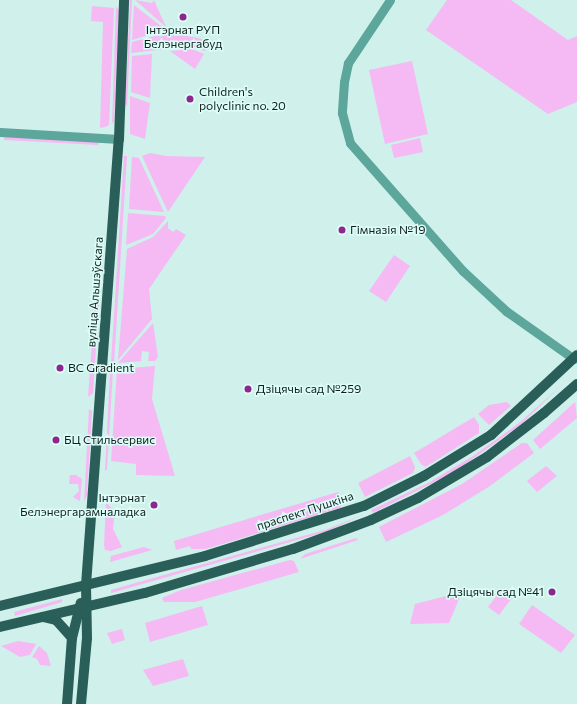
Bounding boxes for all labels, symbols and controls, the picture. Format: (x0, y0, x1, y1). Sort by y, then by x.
marker: Інтэрнат РУП Белэнергабуд (178, 12, 188, 22)
place label: Інтэрнат РУП Белэнергабуд (144, 23, 222, 51)
place label: Children's polyclinic no. 20 (199, 85, 286, 113)
marker: Children's polyclinic no. 20 (184, 93, 196, 105)
place label: Гімназія №19 (350, 223, 425, 237)
marker: Гімназія №19 (337, 225, 347, 235)
street label: вуліца Альшэўскага (84, 236, 106, 348)
place label: BC Gradient (68, 361, 134, 375)
marker: BC Gradient (55, 363, 65, 373)
place label: Дзіцячы сад №259 (256, 382, 361, 396)
marker: Дзіцячы сад №259 (243, 384, 253, 394)
place label: БЦ Стильсервис (64, 433, 155, 447)
marker: БЦ Стильсервис (51, 435, 61, 445)
street label: праспект Пушкіна (255, 489, 355, 533)
place label: Інтэрнат Белэнергарамналадка (20, 491, 146, 519)
marker: Інтэрнат Белэнергарамналадка (149, 500, 159, 510)
place label: Дзіцячы сад №41 (448, 585, 544, 599)
marker: Дзіцячы сад №41 (547, 587, 557, 597)

